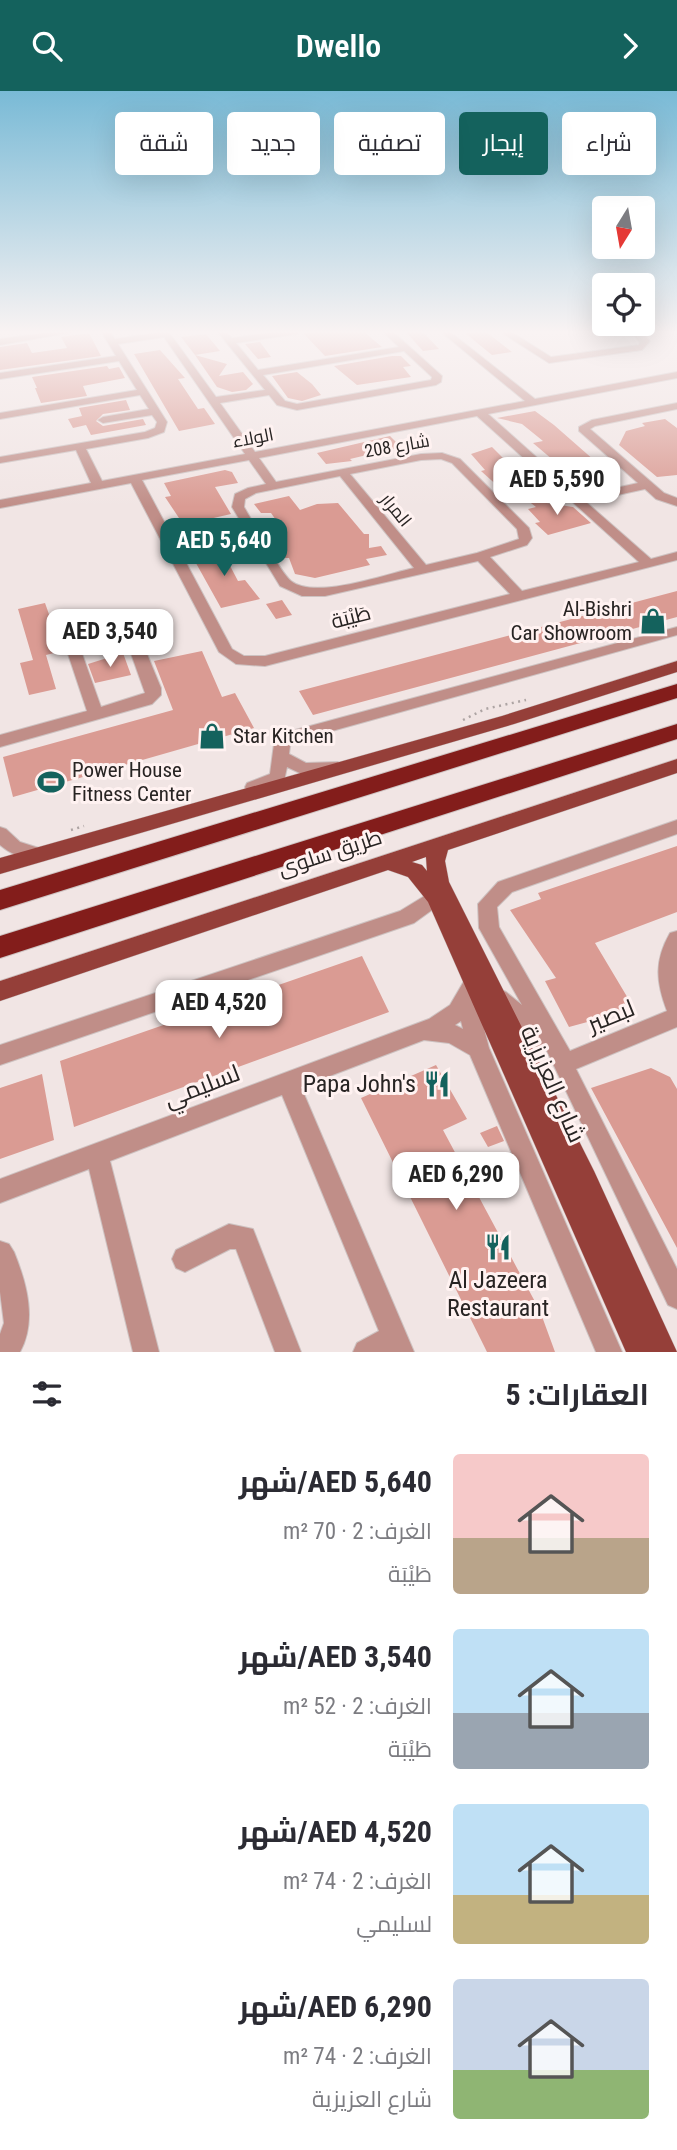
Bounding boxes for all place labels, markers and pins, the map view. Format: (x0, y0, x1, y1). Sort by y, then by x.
pin: AED 5,590 (477, 457, 637, 517)
pin: AED 5,640 (144, 519, 304, 578)
place label: Al-Bishri Car Showroom (511, 597, 632, 645)
shop icon: Al-Bishri Car Showroom (638, 606, 668, 636)
pin: AED 3,540 (30, 609, 190, 669)
shop icon: Star Kitchen (197, 721, 227, 751)
place label: Star Kitchen (233, 724, 334, 748)
place label: Power House Fitness Center (72, 758, 192, 806)
sports icon: Power House Fitness Center (36, 767, 66, 797)
pin: AED 4,520 (139, 981, 299, 1040)
restaurant icon: Papa John's (422, 1069, 452, 1099)
place label: Papa John's (303, 1070, 416, 1098)
pin: AED 6,290 (376, 1153, 536, 1212)
restaurant icon: Al Jazeera Restaurant (483, 1232, 513, 1262)
place label: Al Jazeera Restaurant (447, 1266, 549, 1322)

